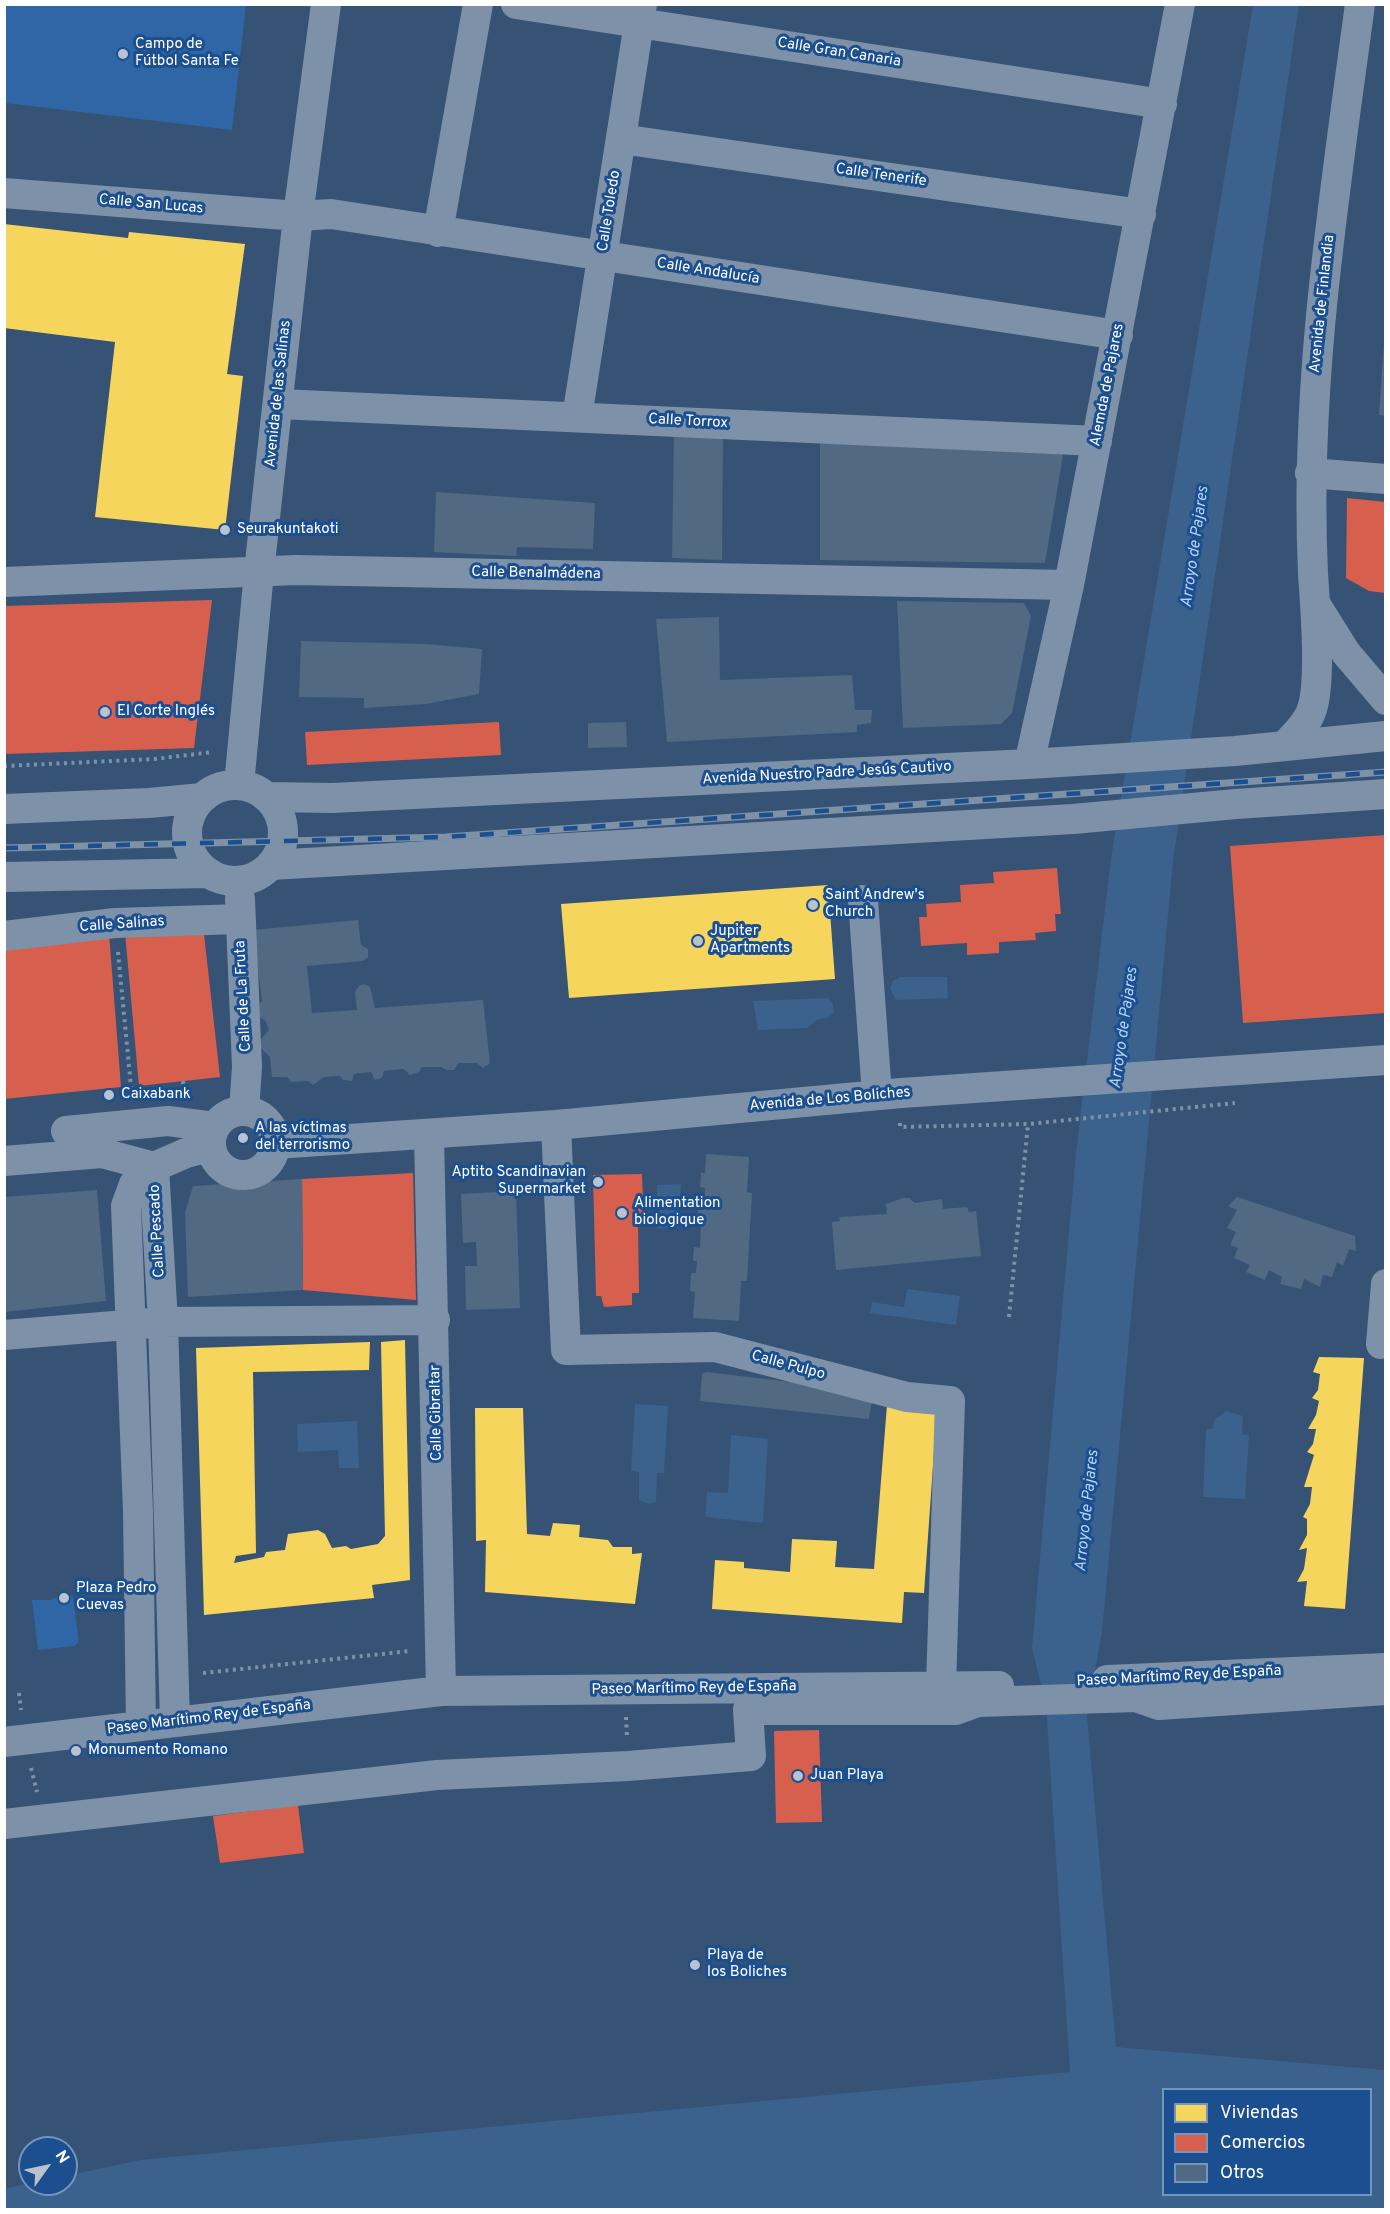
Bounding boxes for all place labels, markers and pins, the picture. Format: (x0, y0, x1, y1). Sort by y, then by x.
place label: Campo de Fútbol Santa Fe (135, 36, 239, 71)
marker: Campo de Fútbol Santa Fe (116, 47, 130, 61)
place label: Seurakuntakoti (237, 521, 339, 539)
marker: Seurakuntakoti (218, 523, 232, 537)
place label: El Corte Inglés (117, 703, 215, 721)
marker: El Corte Inglés (98, 705, 112, 719)
place label: Saint Andrew's Church (825, 887, 925, 922)
marker: Saint Andrew's Church (806, 898, 820, 912)
place label: Jupiter Apartments (710, 923, 790, 958)
marker: Jupiter Apartments (691, 934, 705, 948)
place label: Caixabank (121, 1086, 191, 1104)
marker: Caixabank (102, 1088, 116, 1102)
place label: A las víctimas del terrorismo (255, 1120, 350, 1155)
marker: A las víctimas del terrorismo (236, 1131, 250, 1145)
place label: Aptito Scandinavian Supermarket (451, 1164, 586, 1199)
marker: Aptito Scandinavian Supermarket (591, 1175, 605, 1189)
place label: Alimentation biologique (634, 1195, 720, 1230)
marker: Alimentation biologique (615, 1206, 629, 1220)
place label: Plaza Pedro Cuevas (76, 1580, 156, 1615)
marker: Plaza Pedro Cuevas (57, 1591, 71, 1605)
place label: Monumento Romano (88, 1742, 228, 1760)
marker: Monumento Romano (69, 1744, 83, 1758)
place label: Juan Playa (810, 1767, 884, 1785)
marker: Juan Playa (791, 1769, 805, 1783)
place label: Playa de los Boliches (707, 1947, 787, 1982)
marker: Playa de los Boliches (688, 1958, 702, 1972)

